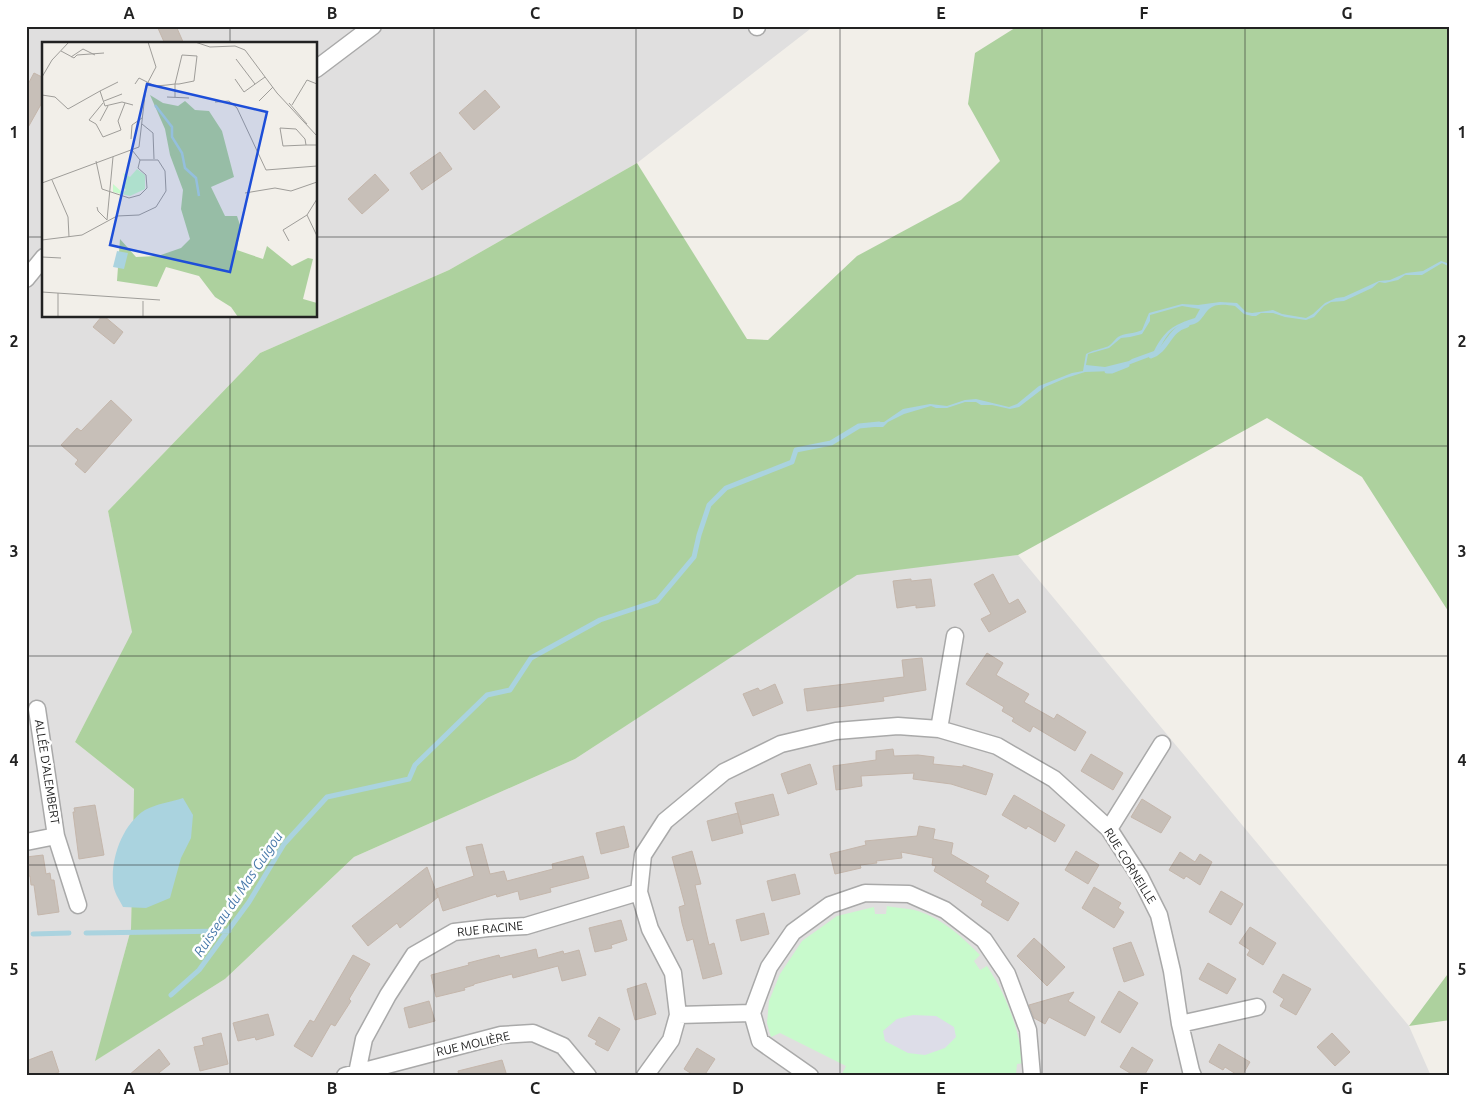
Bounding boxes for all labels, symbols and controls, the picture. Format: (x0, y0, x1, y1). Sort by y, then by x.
text: A (123, 4, 135, 22)
text: B (327, 4, 337, 22)
text: C (530, 4, 540, 22)
text: D (732, 4, 744, 22)
text: E (936, 4, 946, 22)
text: F (1140, 4, 1149, 22)
text: G (1341, 4, 1353, 22)
inset map (42, 42, 318, 318)
text: 1 (9, 123, 19, 141)
text: 1 (1457, 123, 1467, 141)
text: 2 (9, 332, 19, 350)
text: 2 (1457, 332, 1467, 350)
text: 3 (9, 542, 19, 560)
text: 3 (1457, 542, 1467, 560)
street label: ALLÉE D'ALEMBERT (33, 718, 62, 826)
text: 4 (9, 751, 19, 769)
text: 4 (1457, 751, 1467, 769)
street label: RUE CORNEILLE (1102, 826, 1159, 906)
water label: Ruisseau du Mas Guigou (190, 828, 286, 959)
street label: RUE RACINE (456, 919, 524, 938)
text: 5 (9, 960, 19, 978)
text: 5 (1457, 960, 1467, 978)
street label: RUE MOLIÈRE (435, 1029, 511, 1058)
text: A (123, 1079, 135, 1097)
text: B (327, 1079, 337, 1097)
text: C (530, 1079, 540, 1097)
text: D (732, 1079, 744, 1097)
text: E (936, 1079, 946, 1097)
text: F (1140, 1079, 1149, 1097)
text: G (1341, 1079, 1353, 1097)

